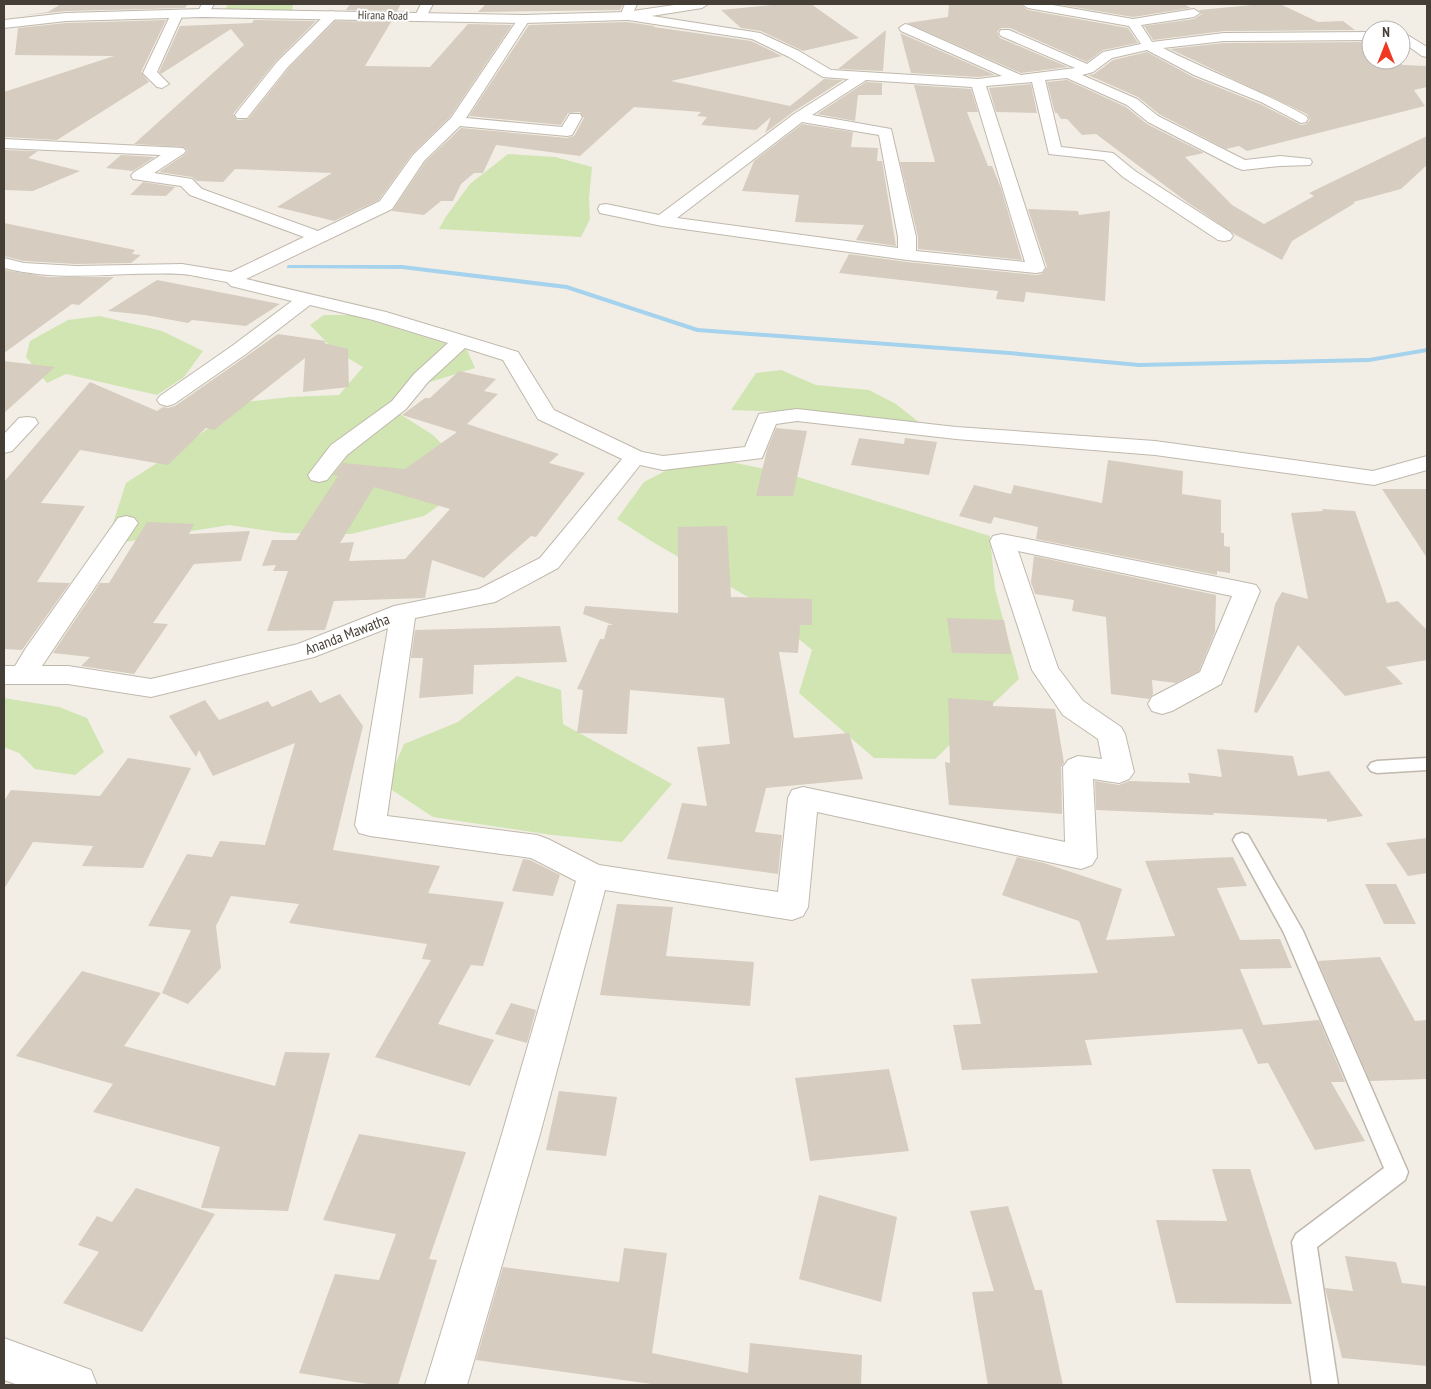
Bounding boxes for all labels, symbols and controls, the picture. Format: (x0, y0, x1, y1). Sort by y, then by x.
street label: Hirana Road (358, 7, 408, 23)
north arrow (1361, 20, 1411, 70)
text: N (1382, 23, 1390, 41)
street label: Ananda Mawatha (302, 609, 392, 659)

